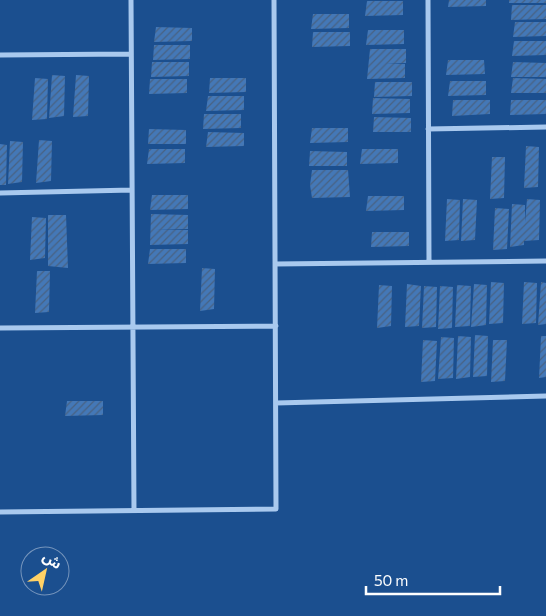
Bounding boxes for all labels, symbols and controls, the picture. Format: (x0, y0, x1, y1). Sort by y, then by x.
north arrow (20, 546, 70, 596)
text: ش (40, 547, 65, 572)
scale bar (366, 564, 500, 596)
text: 50 m (374, 571, 408, 589)

